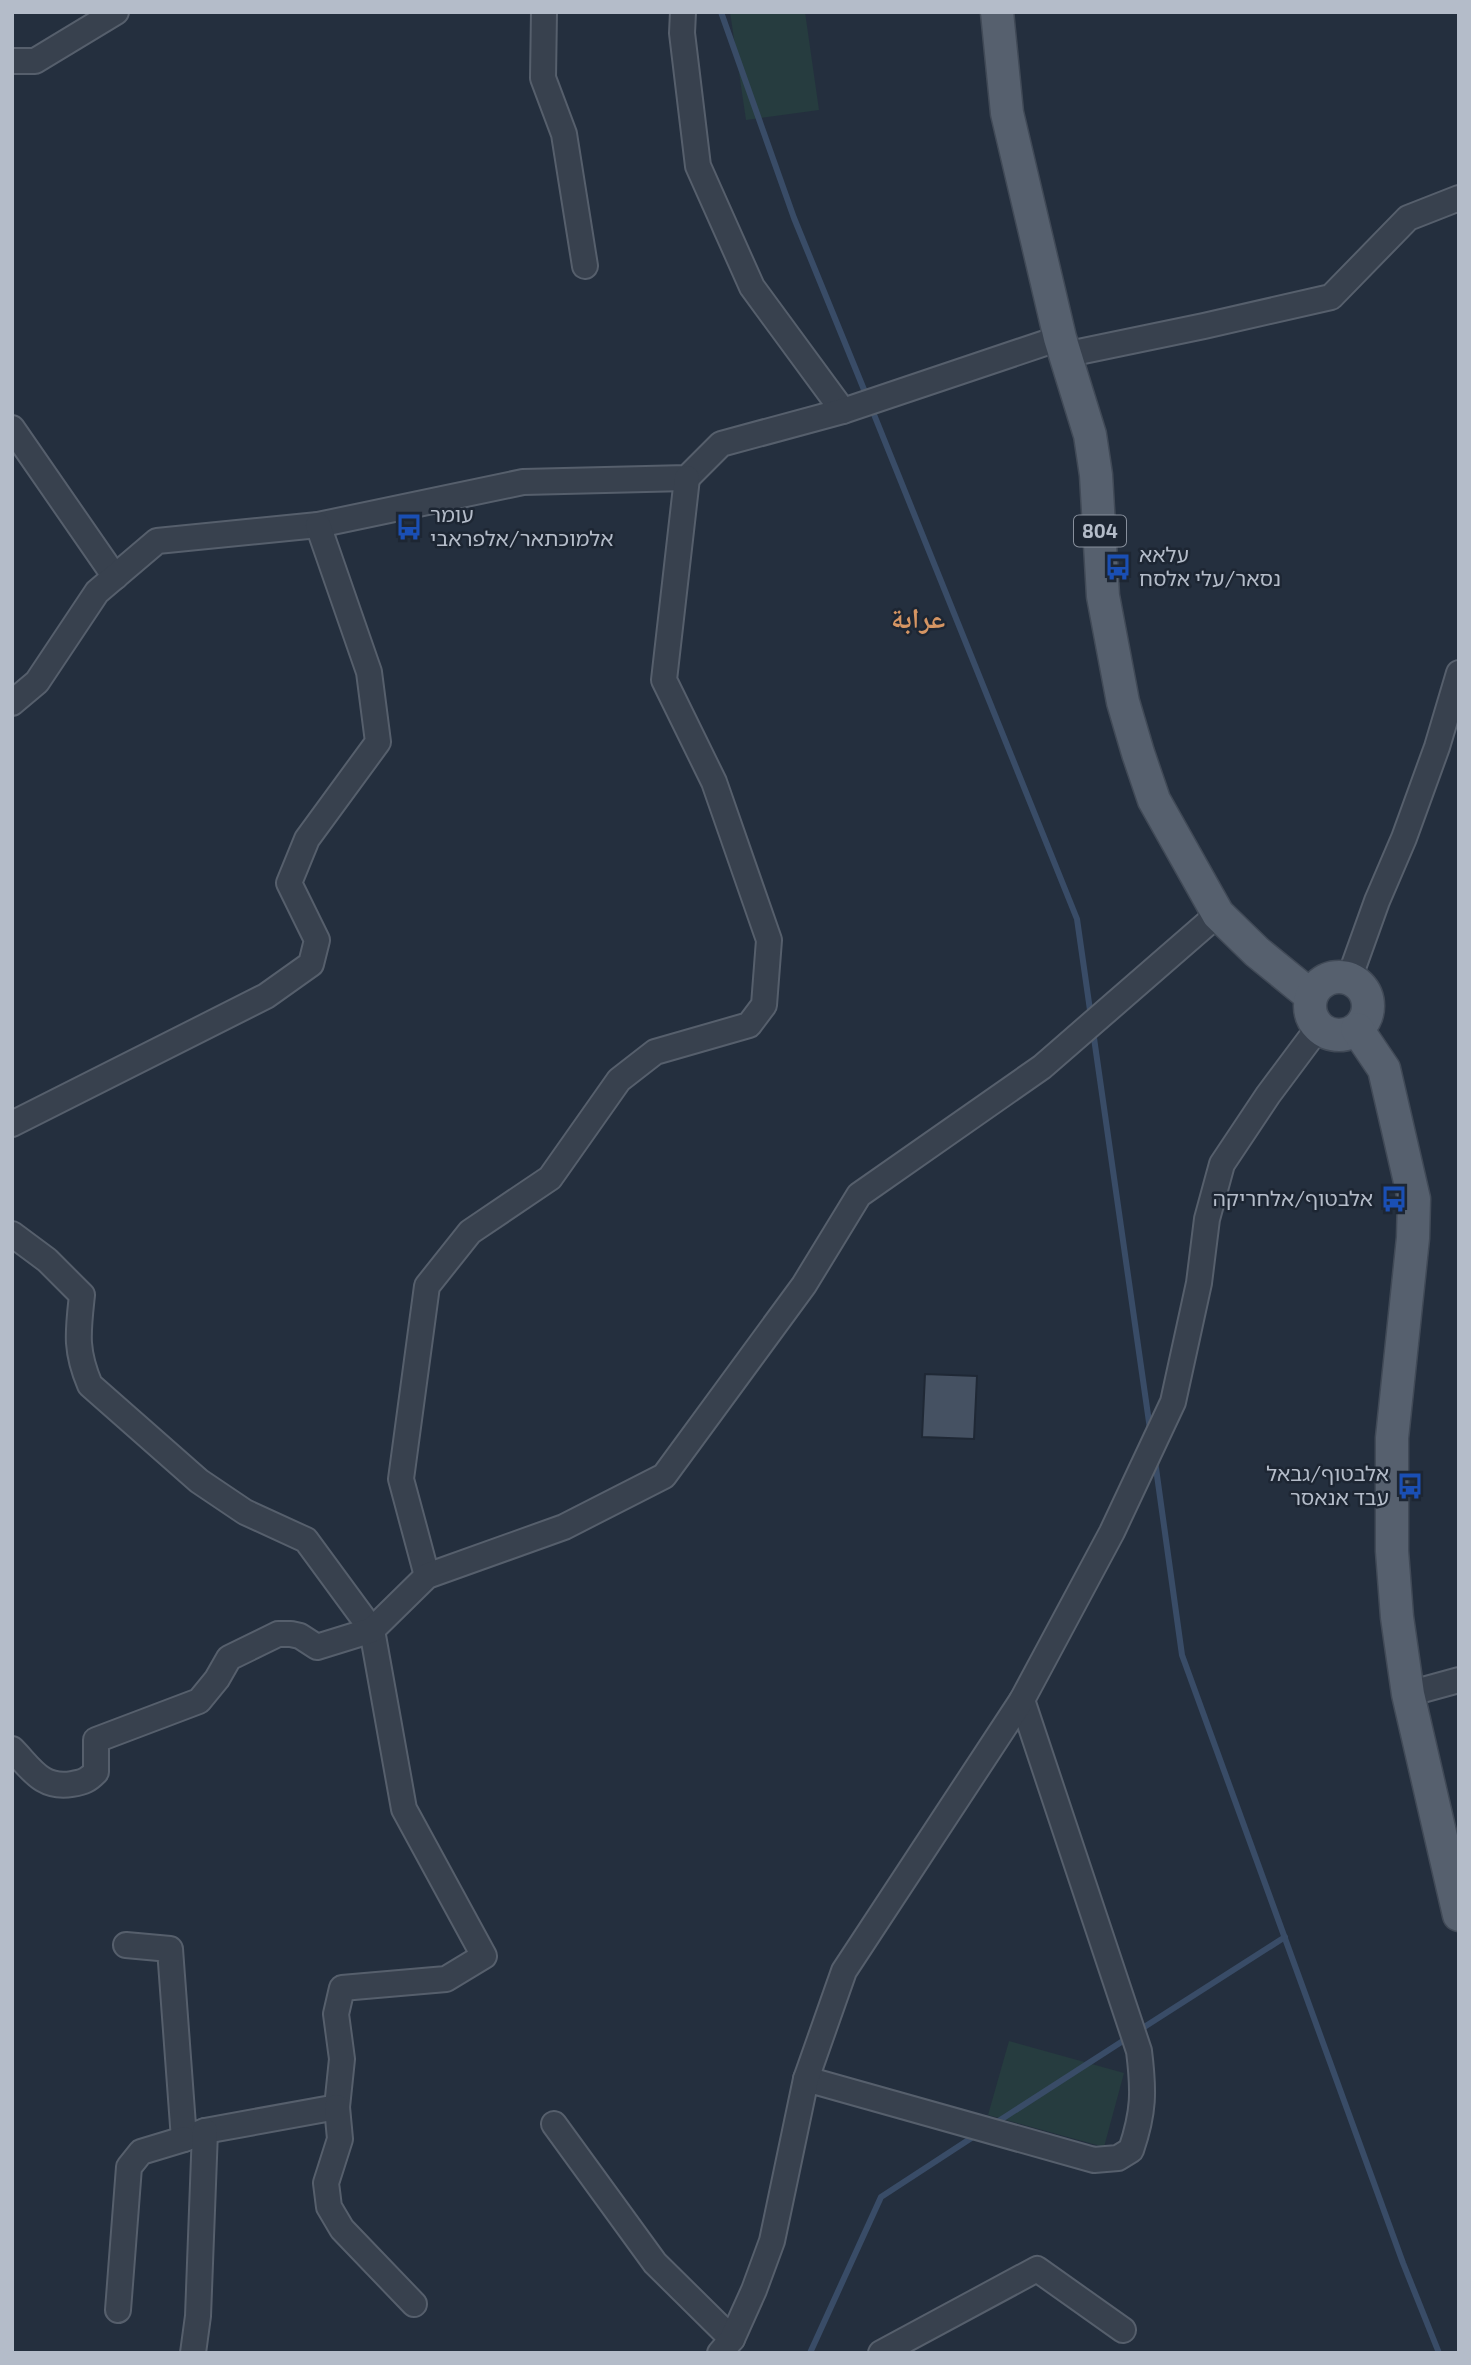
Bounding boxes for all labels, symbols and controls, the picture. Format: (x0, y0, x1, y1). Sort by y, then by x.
place label: עומר אלמוכתאר/אלפראבי (430, 501, 613, 550)
bus stop icon: עומר אלמוכתאר/אלפראבי (394, 512, 424, 542)
road number: 804 (1074, 516, 1126, 546)
place label: עלאא נסאר/עלי אלסח (1139, 541, 1281, 590)
bus stop icon: עלאא נסאר/עלי אלסח (1103, 552, 1133, 582)
district label: عرابة (891, 600, 945, 635)
bus stop icon: אלבטוף/אלחריקה (1379, 1184, 1409, 1214)
place label: אלבטוף/אלחריקה (1213, 1185, 1373, 1210)
place label: אלבטוף/גבאל עבד אנאסר (1266, 1460, 1389, 1509)
bus stop icon: אלבטוף/גבאל עבד אנאסר (1395, 1471, 1425, 1501)

